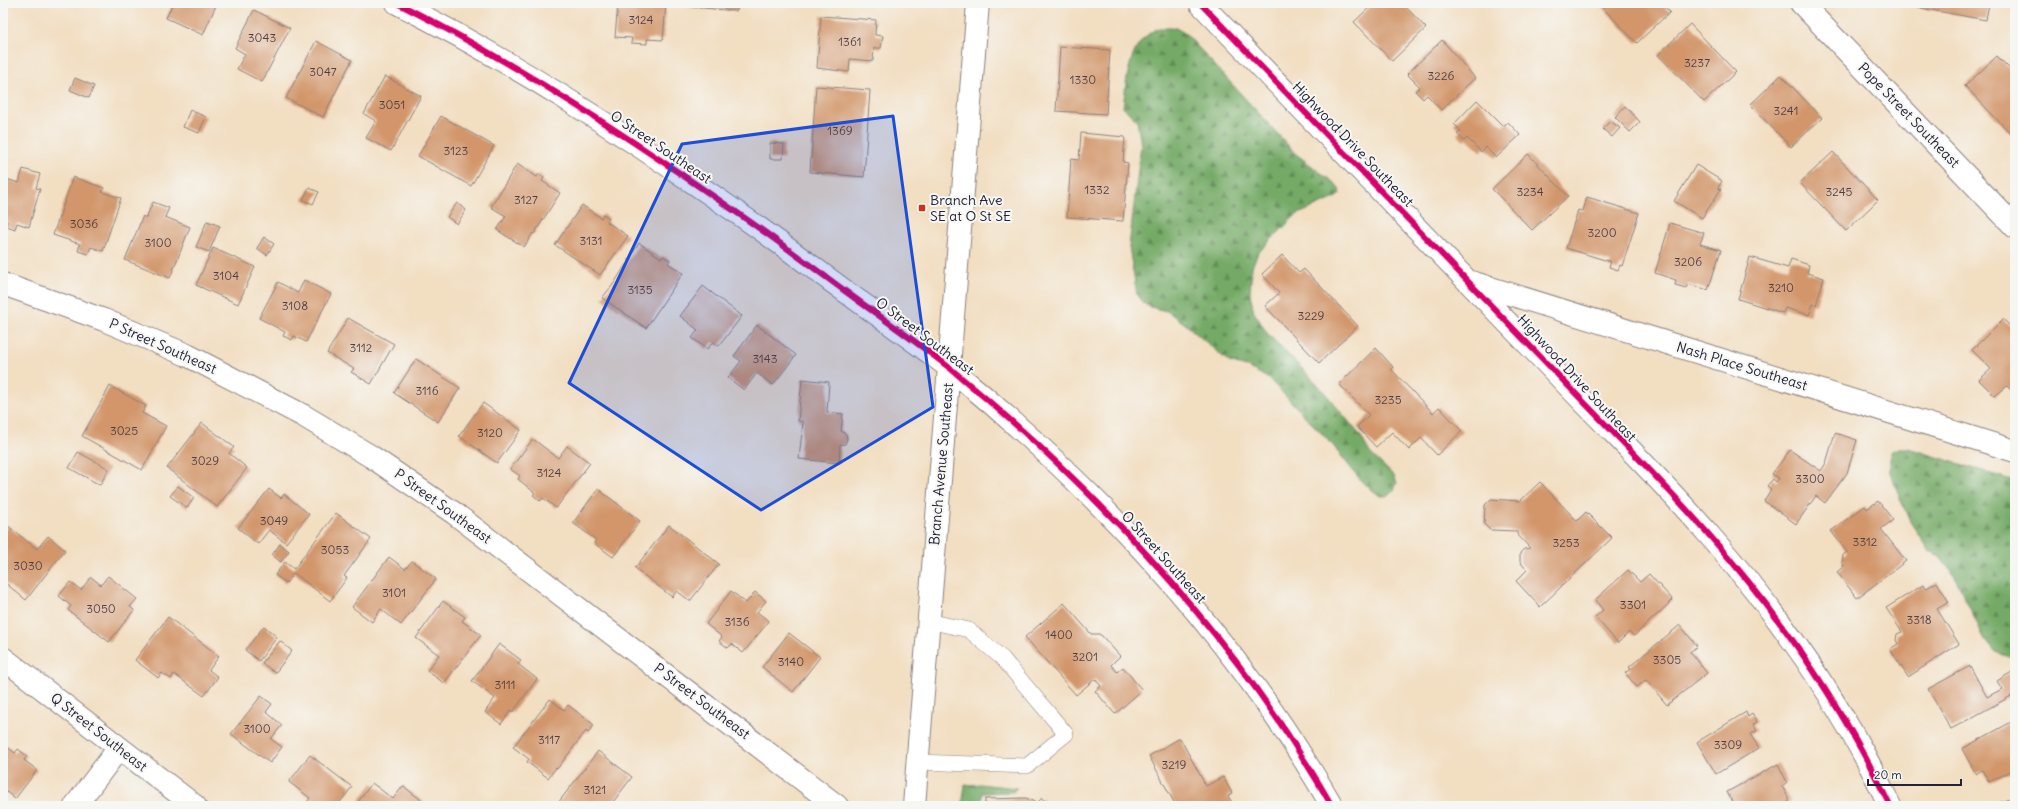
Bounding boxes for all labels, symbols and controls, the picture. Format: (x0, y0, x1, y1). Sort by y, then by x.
house number: 3124 (629, 12, 653, 27)
house number: 3043 (248, 30, 276, 45)
house number: 1361 (838, 34, 862, 49)
house number: 3237 (1684, 55, 1710, 70)
street label: Pope Street Southeast (1854, 59, 1964, 171)
house number: 3047 (309, 64, 337, 79)
house number: 3226 (1428, 68, 1455, 83)
house number: 1330 (1070, 72, 1096, 87)
street label: Highwood Drive Southeast (1289, 78, 1418, 211)
house number: 3051 (379, 97, 405, 112)
house number: 3241 (1774, 103, 1798, 118)
street label: O Street Southeast (607, 107, 715, 188)
house number: 1369 (827, 123, 853, 138)
house number: 3123 (444, 143, 469, 158)
house number: 1332 (1085, 182, 1110, 197)
house number: 3234 (1516, 184, 1544, 199)
house number: 3245 (1825, 184, 1853, 199)
place label: Branch Ave SE at O St SE (930, 191, 1011, 225)
house number: 3127 (514, 192, 538, 207)
marker: Branch Ave SE at O St SE (917, 203, 927, 213)
house number: 3036 (70, 216, 98, 231)
house number: 3200 (1587, 225, 1617, 240)
house number: 3131 (580, 233, 602, 248)
house number: 3100 (144, 235, 172, 250)
house number: 3206 (1674, 254, 1702, 269)
house number: 3104 (213, 268, 239, 283)
house number: 3210 (1768, 280, 1794, 295)
house number: 3135 (627, 282, 653, 297)
street label: O Street Southeast (872, 293, 978, 379)
house number: 3108 (282, 298, 308, 313)
house number: 3229 (1298, 308, 1325, 323)
street label: Highwood Drive Southeast (1513, 311, 1641, 445)
street label: P Street Southeast (106, 314, 220, 378)
street label: Nash Place Southeast (1674, 338, 1810, 395)
house number: 3112 (350, 340, 373, 355)
house number: 3143 (752, 351, 778, 366)
street label: Branch Avenue Southeast (925, 382, 957, 546)
house number: 3116 (415, 383, 439, 398)
house number: 3235 (1374, 392, 1402, 407)
house number: 3025 (110, 423, 138, 438)
house number: 3120 (477, 425, 503, 440)
house number: 3029 (191, 453, 219, 468)
street label: P Street Southeast (391, 465, 495, 547)
house number: 3124 (537, 465, 561, 480)
house number: 3300 (1795, 471, 1825, 486)
street label: O Street Southeast (1118, 507, 1210, 607)
house number: 3049 (260, 513, 288, 528)
house number: 3312 (1853, 534, 1878, 549)
house number: 3253 (1552, 535, 1580, 550)
house number: 3053 (321, 542, 349, 557)
house number: 3030 (13, 558, 43, 573)
house number: 3101 (382, 585, 406, 600)
house number: 3301 (1620, 597, 1646, 612)
house number: 3050 (86, 601, 116, 616)
house number: 3318 (1906, 612, 1932, 627)
house number: 3136 (724, 614, 750, 629)
house number: 1400 (1045, 627, 1073, 642)
house number: 3201 (1072, 649, 1098, 664)
house number: 3305 (1653, 652, 1681, 667)
house number: 3140 (778, 654, 804, 669)
street label: P Street Southeast (650, 659, 754, 743)
house number: 3111 (495, 677, 515, 692)
street label: Q Street Southeast (47, 689, 151, 776)
house number: 3100 (243, 721, 271, 736)
house number: 3117 (538, 732, 560, 747)
house number: 3309 (1714, 737, 1742, 752)
house number: 3219 (1161, 757, 1187, 772)
scale bar (1868, 761, 1961, 787)
text: 20 m (1874, 767, 1902, 782)
house number: 3121 (584, 782, 606, 797)

